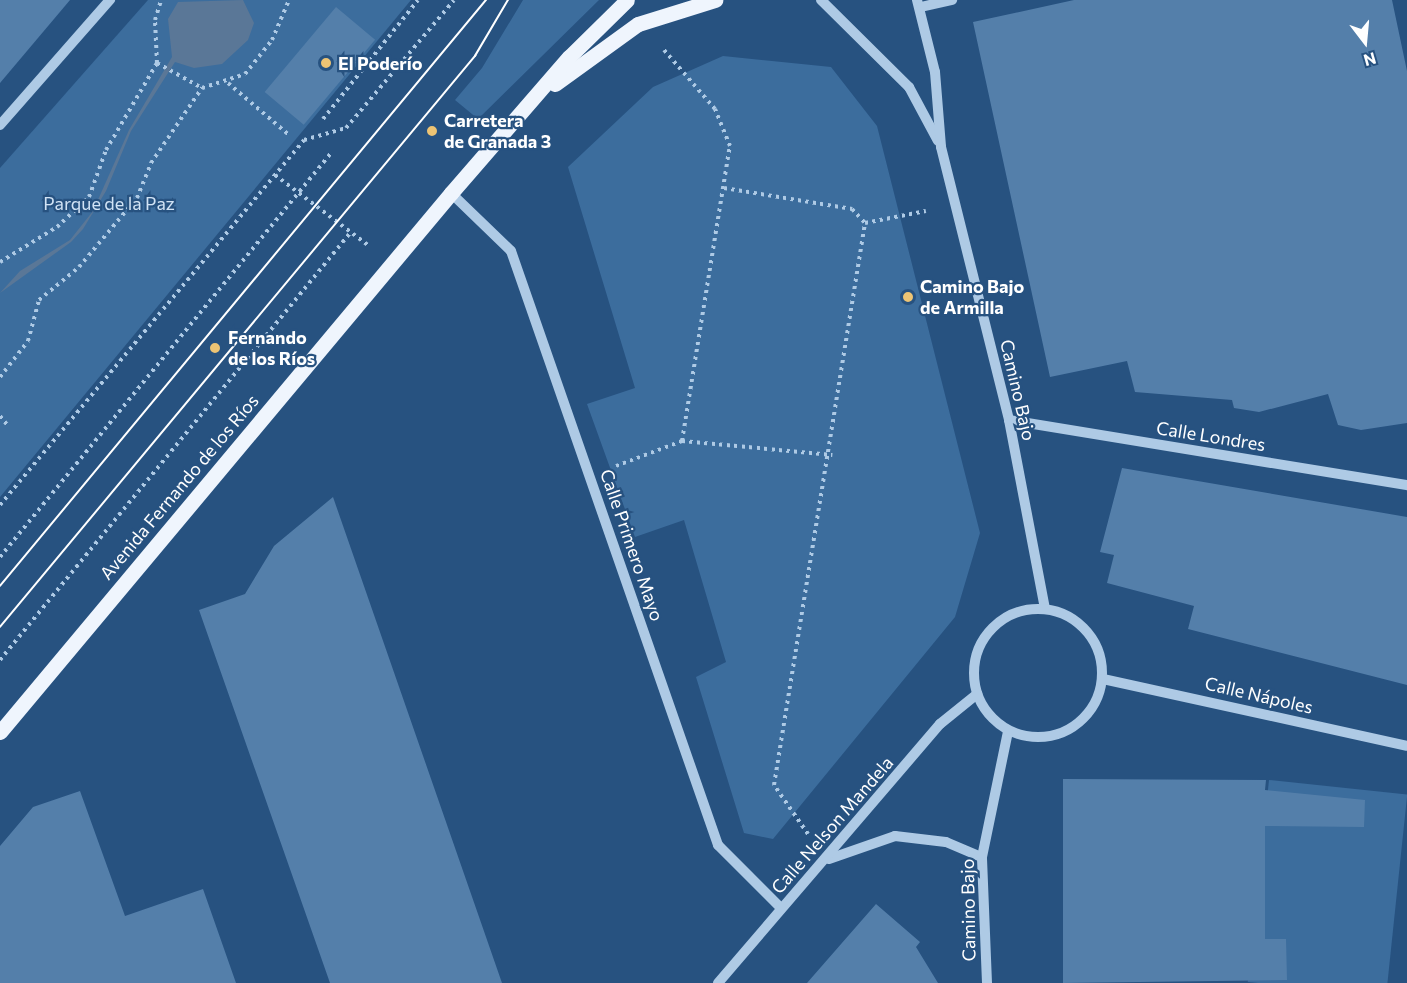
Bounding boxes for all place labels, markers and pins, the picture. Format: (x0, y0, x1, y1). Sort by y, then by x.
place label: El Poderío (338, 52, 422, 74)
marker: El Poderío (319, 56, 333, 70)
place label: Carretera de Granada 3 (444, 110, 551, 152)
marker: Carretera de Granada 3 (425, 124, 439, 138)
place label: Camino Bajo de Armilla (920, 276, 1024, 318)
marker: Camino Bajo de Armilla (901, 290, 915, 304)
place label: Fernando de los Ríos (228, 327, 315, 370)
marker: Fernando de los Ríos (206, 339, 224, 357)

